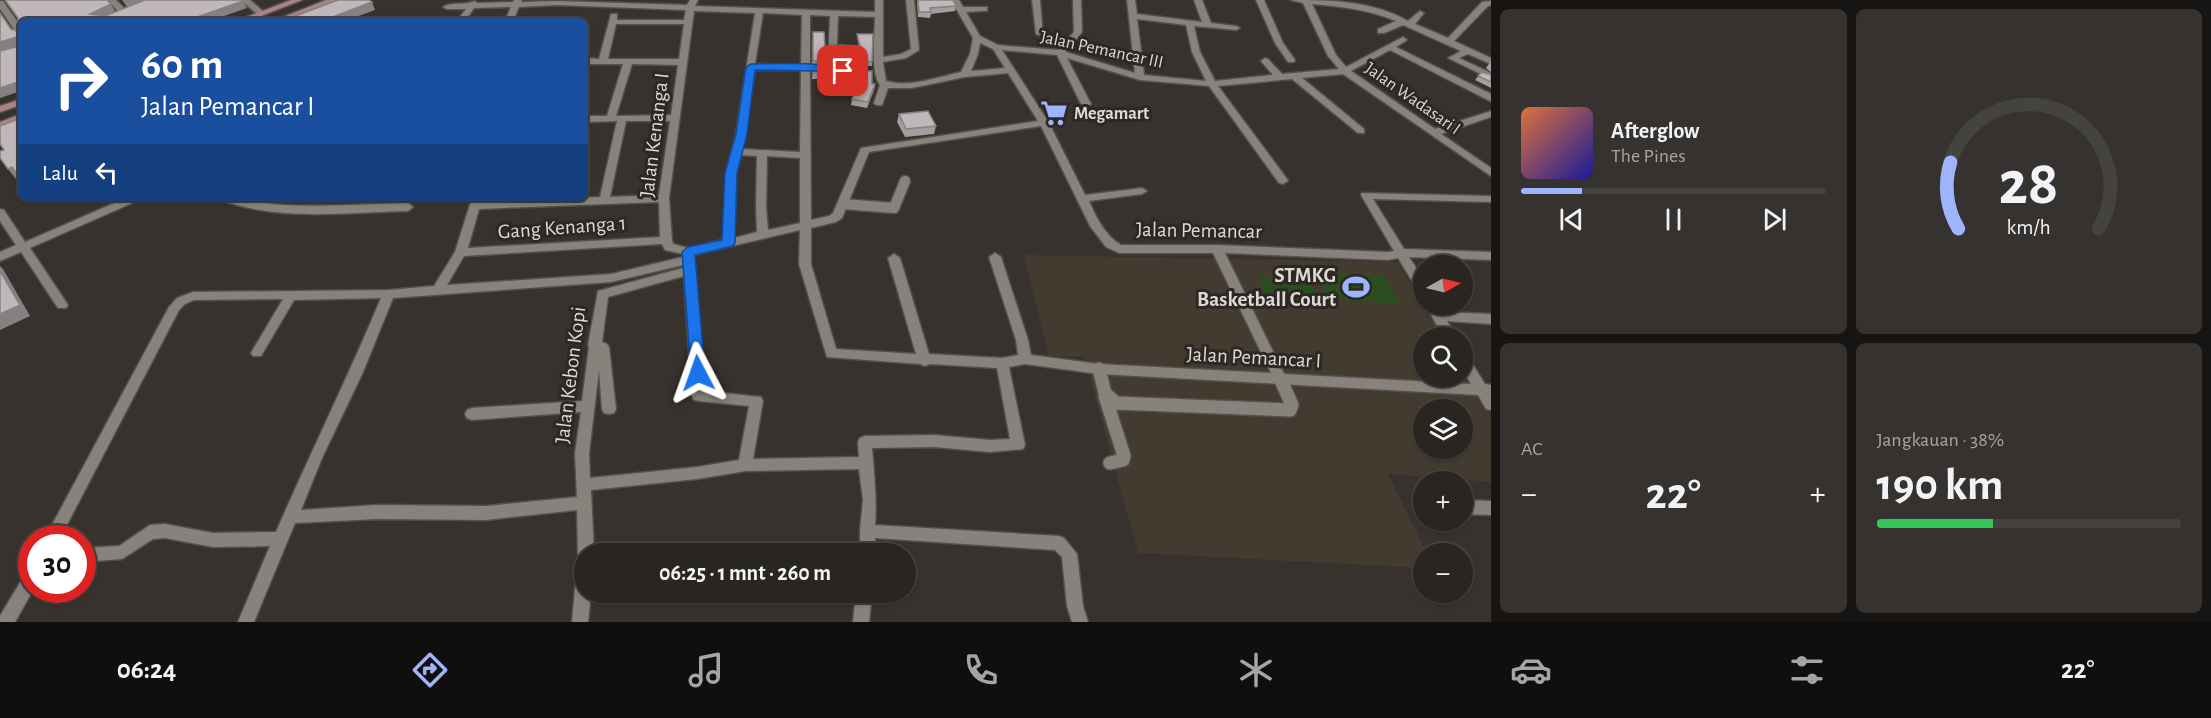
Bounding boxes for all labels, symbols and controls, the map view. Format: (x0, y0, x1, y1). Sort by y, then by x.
street label: Jalan Pemancar III (1039, 28, 1165, 72)
icon: right (42, 42, 120, 120)
text: 60 m (141, 44, 223, 86)
pin (817, 45, 868, 96)
icon: arrive (826, 54, 859, 87)
street label: Jalan Wadasari I (1361, 59, 1464, 138)
street label: Jalan Kenanga I (636, 72, 673, 199)
text: Jalan Pemancar I (141, 93, 314, 120)
supermarket icon: Megamart (1039, 98, 1069, 128)
place label: Megamart (1074, 105, 1149, 123)
text: Afterglow (1611, 120, 1699, 142)
text: The Pines (1611, 146, 1686, 166)
text: 28 (1999, 153, 2059, 215)
icon: left (90, 156, 123, 189)
text: Lalu (42, 162, 78, 184)
icon: previous (1555, 203, 1588, 236)
icon: pause (1657, 203, 1690, 236)
icon: next (1758, 203, 1791, 236)
street label: Gang Kenanga 1 (497, 213, 627, 242)
text: km/h (2007, 217, 2051, 238)
street label: Jalan Pemancar (1136, 219, 1262, 242)
north arrow (1413, 255, 1473, 315)
map controls (1413, 255, 1473, 603)
place label: STMKG Basketball Court (1197, 265, 1336, 310)
sports icon: STMKG Basketball Court (1341, 272, 1371, 302)
street label: Jalan Kebon Kopi (552, 305, 589, 445)
button: search (1413, 327, 1473, 387)
position arrow (666, 341, 730, 405)
street label: Jalan Pemancar I (1186, 343, 1322, 372)
button: layers (1413, 399, 1473, 459)
text: Jangkauan · 38% (1877, 430, 2004, 450)
text: AC (1521, 439, 1543, 459)
text: 190 km (1877, 463, 2003, 508)
button: + (1413, 471, 1473, 531)
text: 22° (1645, 472, 1701, 517)
text: − (1521, 478, 1537, 511)
text: + (1810, 478, 1825, 511)
speed limit sign: 30 (18, 525, 96, 603)
button: − (1413, 543, 1473, 603)
text: 06:25 · 1 mnt · 260 m (659, 562, 831, 584)
icon: directions (409, 649, 451, 691)
icon: music (685, 649, 727, 691)
icon: phone (960, 649, 1002, 691)
icon: climate (1235, 649, 1277, 691)
icon: car (1510, 649, 1552, 691)
icon: filters (1786, 649, 1828, 691)
text: 06:24 (117, 656, 176, 683)
text: 22° (2061, 656, 2094, 683)

